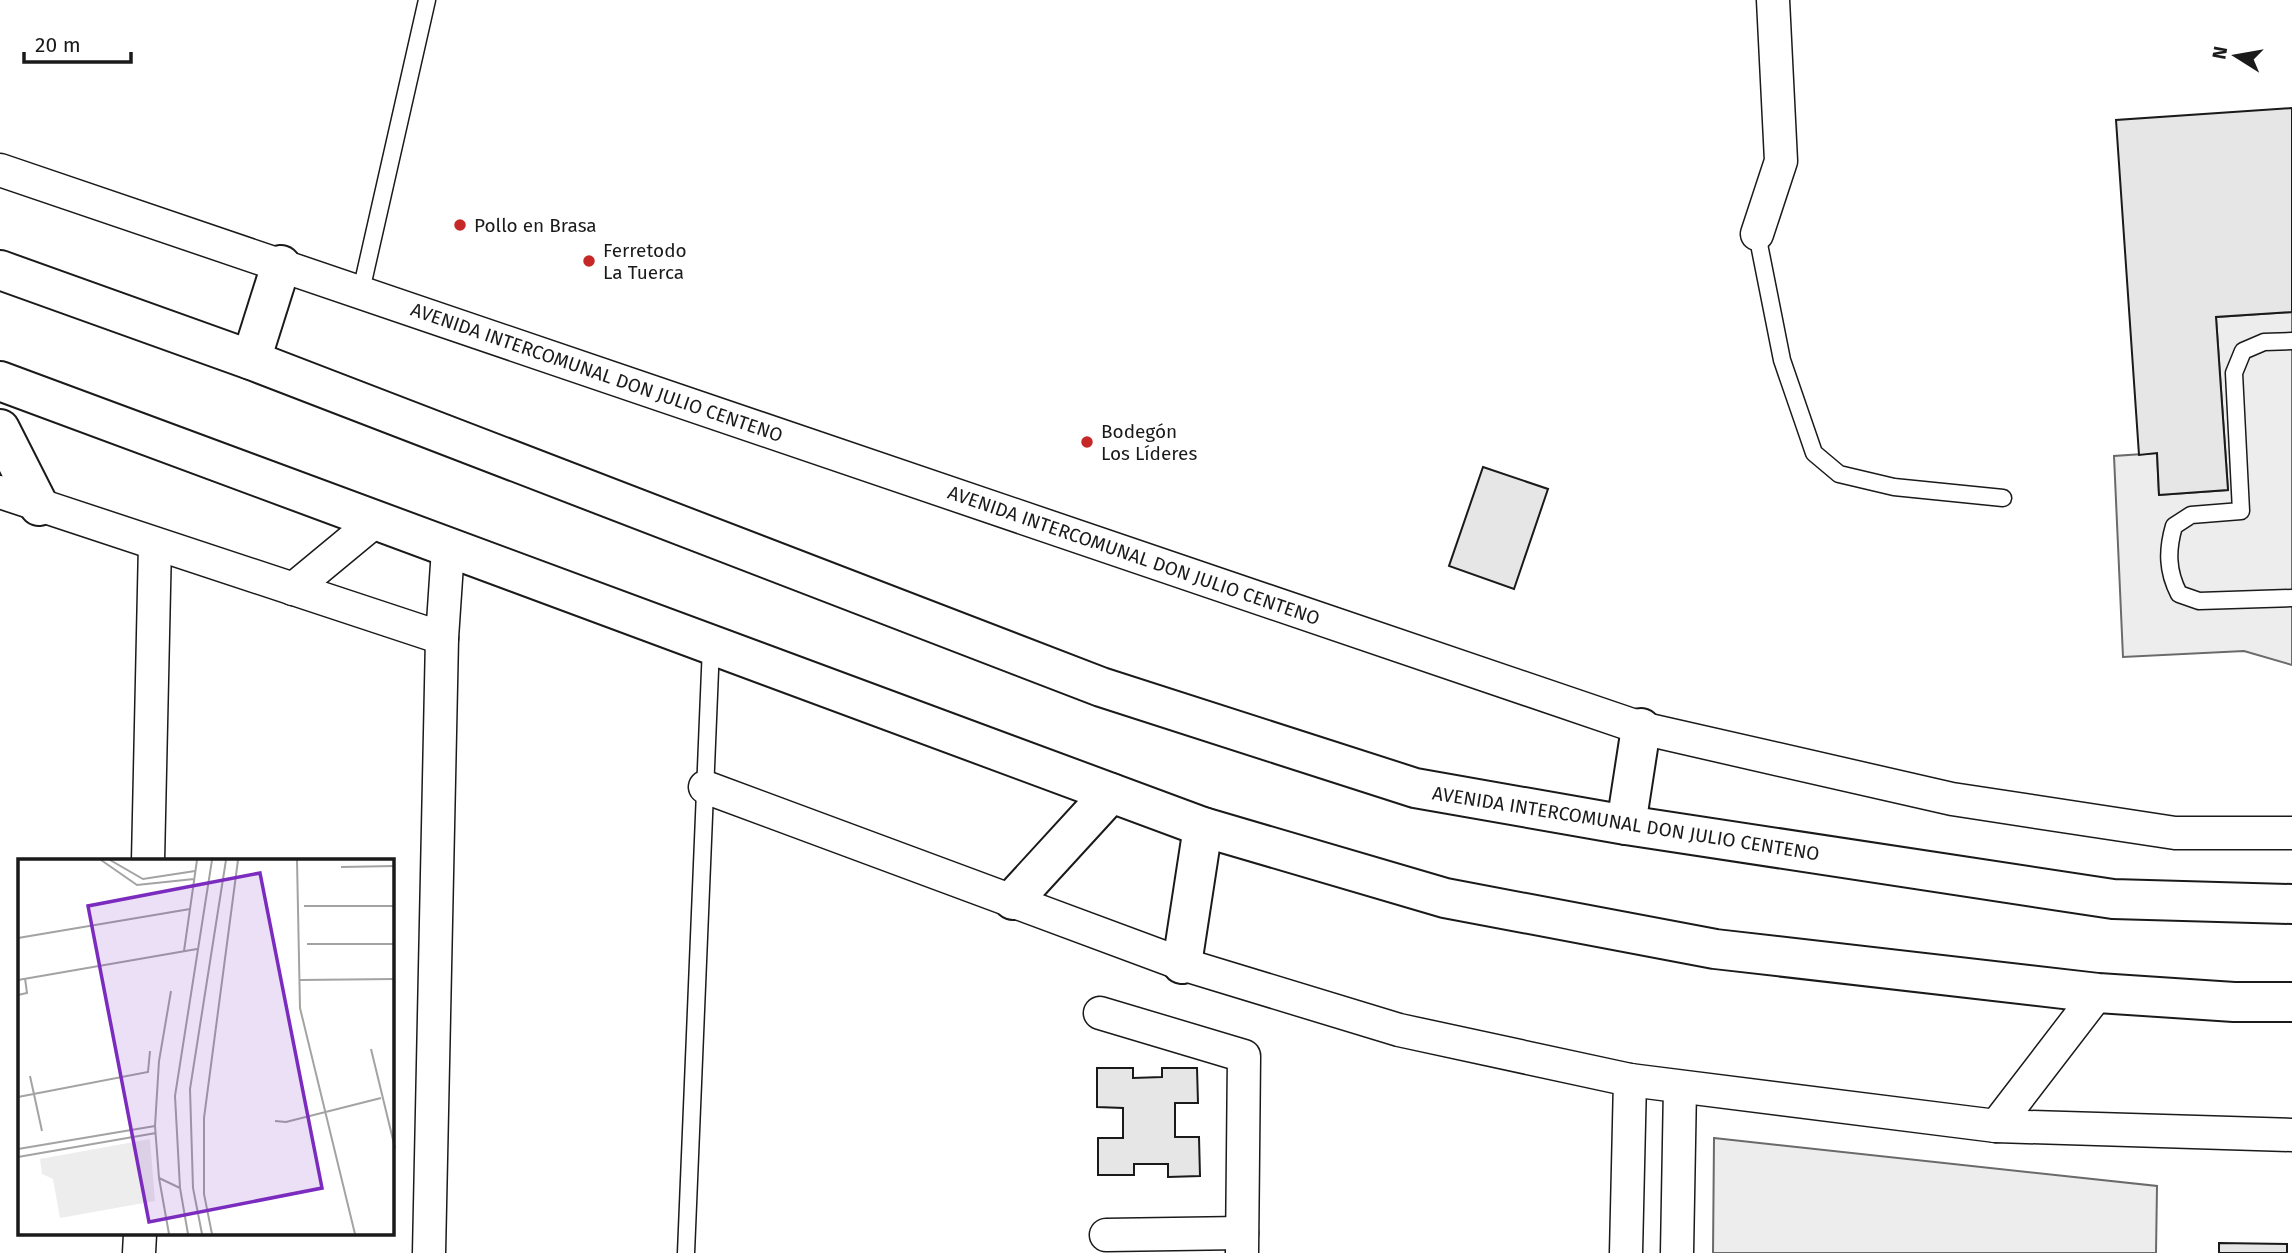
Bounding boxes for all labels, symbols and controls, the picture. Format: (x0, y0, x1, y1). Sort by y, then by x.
scale bar (24, 21, 131, 65)
north arrow (2201, 21, 2271, 91)
text: 20 m (35, 32, 81, 58)
text: N (2207, 44, 2232, 61)
place label: Pollo en Brasa (474, 214, 597, 237)
marker: Pollo en Brasa (452, 217, 468, 233)
place label: Ferretodo La Tuerca (603, 239, 687, 284)
marker: Ferretodo La Tuerca (581, 253, 597, 269)
street label: AVENIDA INTERCOMUNAL DON JULIO CENTENO (408, 298, 786, 447)
place label: Bodegón Los Líderes (1101, 420, 1197, 465)
marker: Bodegón Los Líderes (1079, 434, 1095, 450)
street label: AVENIDA INTERCOMUNAL DON JULIO CENTENO (945, 481, 1323, 630)
street label: AVENIDA INTERCOMUNAL DON JULIO CENTENO (1431, 781, 1821, 865)
inset map (18, 859, 394, 1236)

